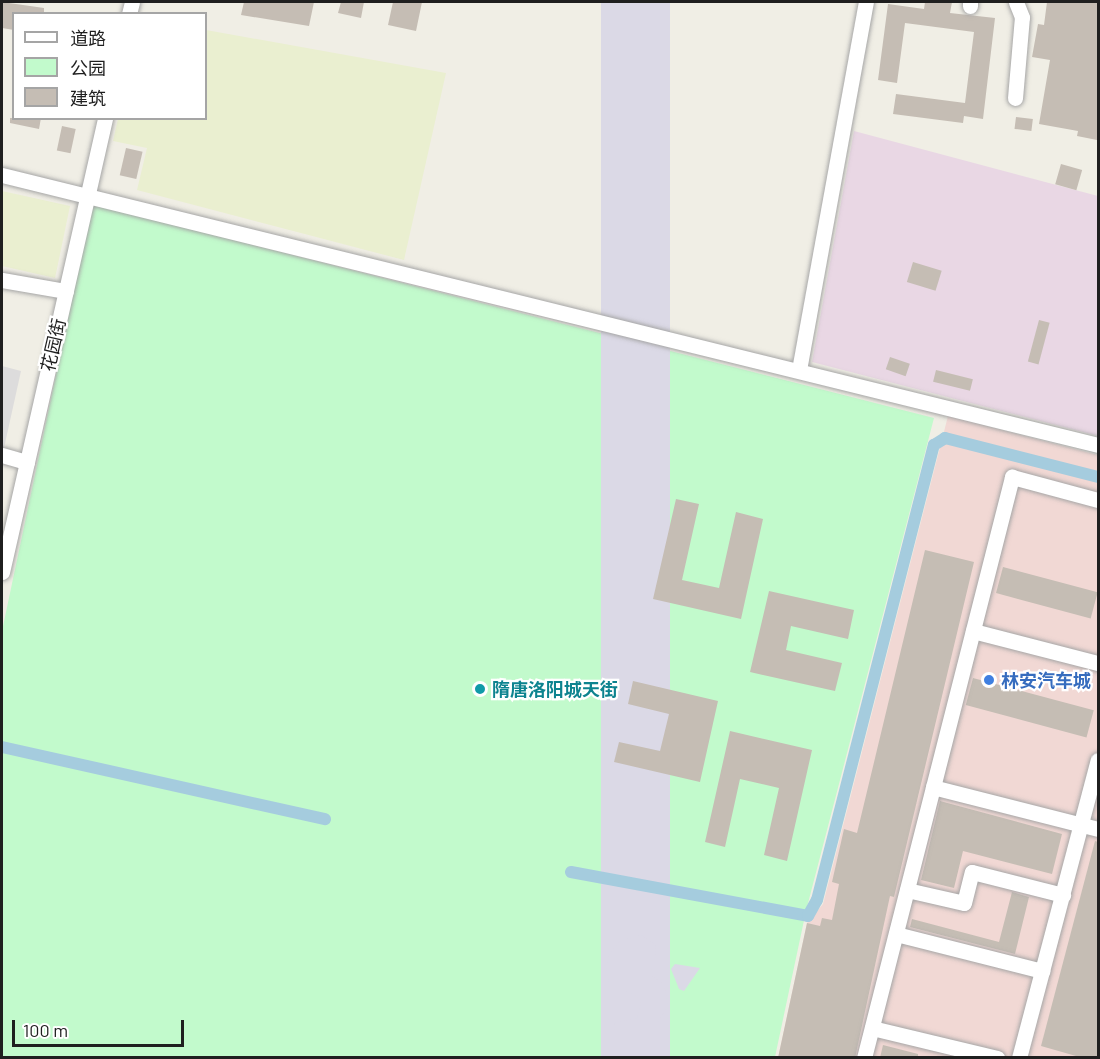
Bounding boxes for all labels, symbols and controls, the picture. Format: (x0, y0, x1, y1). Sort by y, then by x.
legend (12, 12, 207, 120)
text: 道路 (70, 27, 106, 49)
text: 公园 (70, 57, 106, 79)
text: 建筑 (70, 87, 106, 109)
street label: 花园街 (36, 316, 70, 374)
place label: 林安汽车城 (1001, 669, 1091, 691)
marker: 林安汽车城 (982, 673, 996, 687)
place label: 隋唐洛阳城天街 (492, 678, 618, 700)
marker: 隋唐洛阳城天街 (473, 682, 487, 696)
scale bar (15, 1008, 188, 1046)
text: 100 m (23, 1019, 68, 1041)

